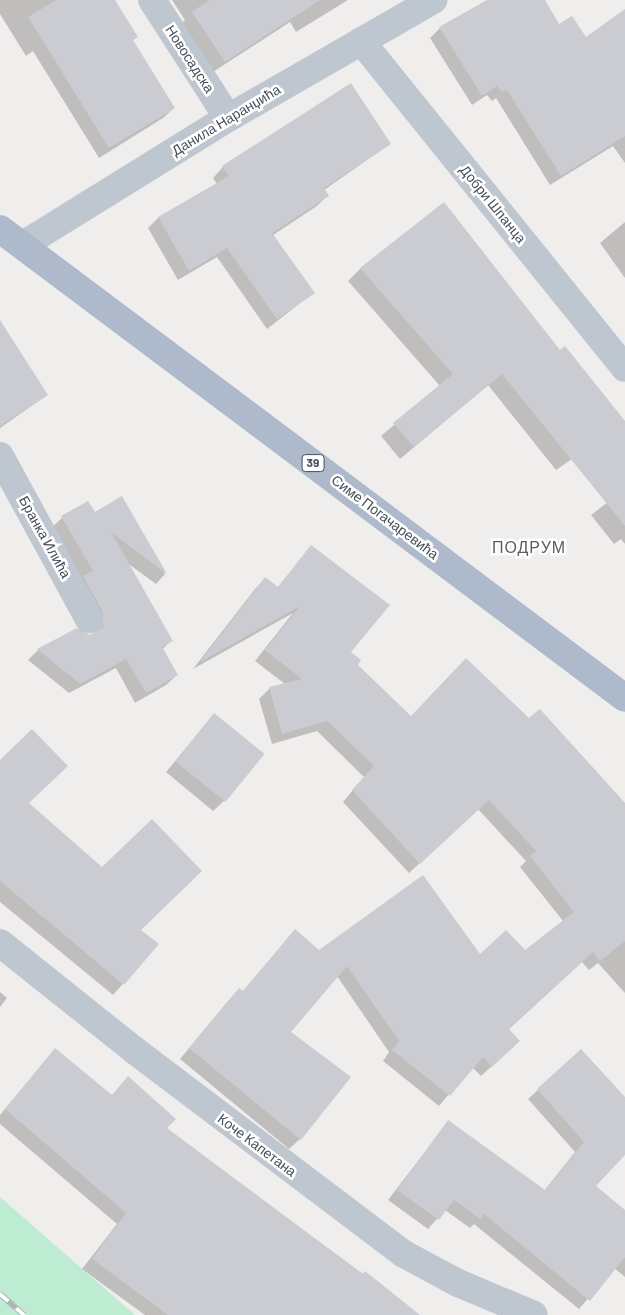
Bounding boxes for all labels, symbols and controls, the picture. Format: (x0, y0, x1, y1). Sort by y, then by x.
street label: Новосадска (162, 22, 218, 96)
street label: Данила Наранџића (169, 81, 283, 159)
street label: Добри Шпанца (456, 162, 530, 246)
road number: 39 (300, 453, 326, 472)
street label: Симе Погачаревића (328, 471, 442, 563)
street label: Бранка Илића (16, 493, 74, 581)
district label: ПОДРУМ (491, 537, 567, 557)
street label: Коче Капетана (214, 1110, 300, 1180)

